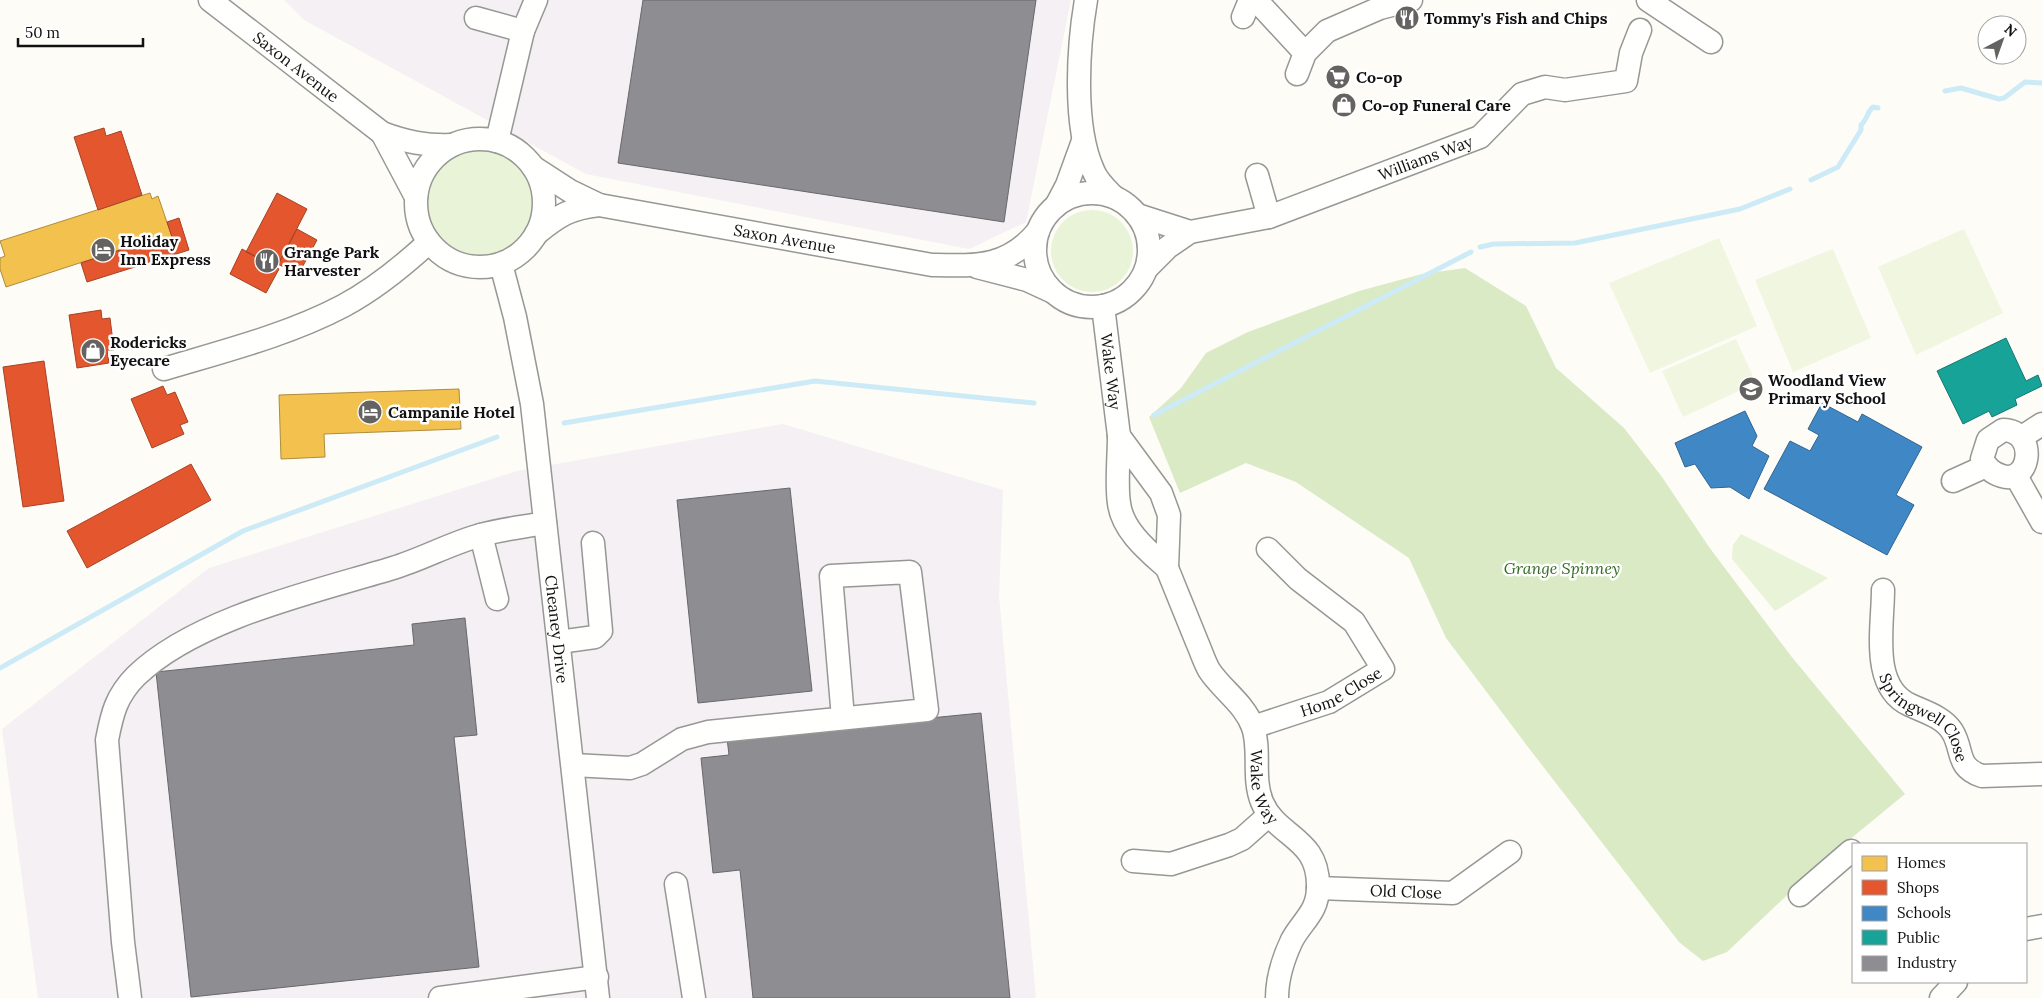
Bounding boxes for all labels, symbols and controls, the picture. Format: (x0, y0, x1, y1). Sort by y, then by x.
restaurant icon: Tommy's Fish and Chips (1394, 5, 1420, 31)
place label: Tommy's Fish and Chips (1424, 8, 1608, 28)
scale bar (18, 15, 142, 47)
north arrow (1977, 15, 2027, 65)
text: N (2001, 20, 2021, 41)
text: 50 m (25, 23, 60, 42)
street label: Saxon Avenue (249, 27, 344, 106)
supermarket icon: Co-op (1325, 64, 1351, 90)
place label: Co-op (1356, 67, 1403, 87)
shop icon: Co-op Funeral Care (1331, 92, 1357, 118)
place label: Co-op Funeral Care (1362, 95, 1511, 115)
street label: Williams Way (1375, 131, 1476, 185)
street label: Saxon Avenue (732, 219, 838, 258)
place label: Holiday Inn Express (120, 231, 211, 269)
hotel icon: Holiday Inn Express (90, 237, 116, 263)
place label: Grange Park Harvester (284, 242, 380, 280)
restaurant icon: Grange Park Harvester (254, 248, 280, 274)
place label: Rodericks Eyecare (110, 332, 187, 370)
street label: Wake Way (1096, 332, 1126, 411)
shop icon: Rodericks Eyecare (80, 338, 106, 364)
place label: Woodland View Primary School (1768, 370, 1886, 408)
school or university icon: Woodland View Primary School (1738, 376, 1764, 402)
hotel icon: Campanile Hotel (357, 399, 383, 425)
place label: Campanile Hotel (388, 402, 515, 422)
park label: Grange Spinney (1504, 558, 1620, 578)
street label: Cheaney Drive (541, 574, 573, 685)
street label: Home Close (1297, 662, 1386, 721)
street label: Springwell Close (1875, 670, 1972, 765)
street label: Wake Way (1247, 749, 1283, 829)
legend (1852, 843, 2027, 983)
text: Homes (1897, 853, 1946, 872)
text: Shops (1897, 878, 1939, 897)
street label: Old Close (1370, 880, 1443, 903)
text: Schools (1897, 903, 1951, 922)
text: Public (1897, 928, 1940, 947)
text: Industry (1897, 953, 1956, 972)

